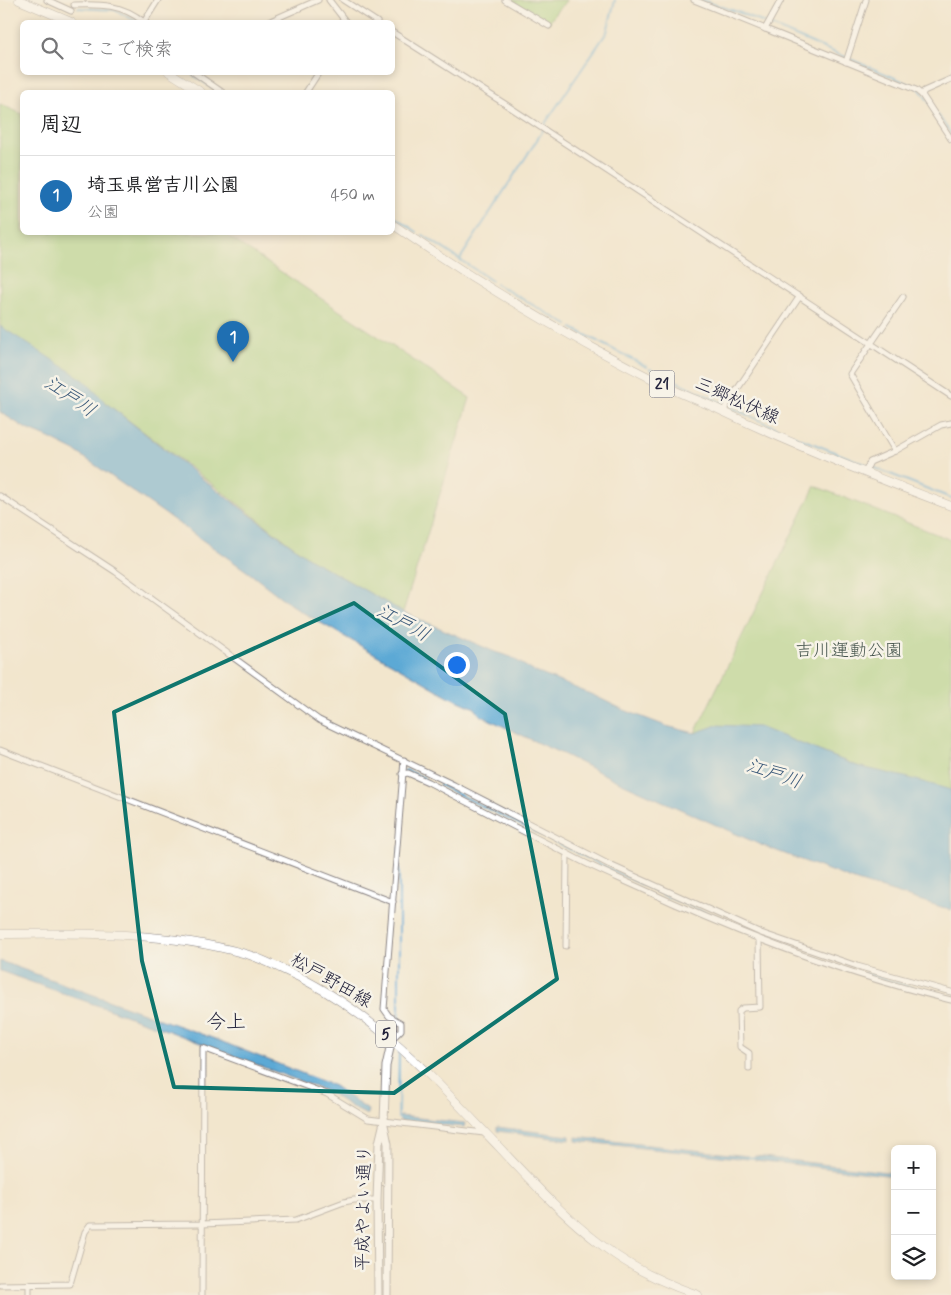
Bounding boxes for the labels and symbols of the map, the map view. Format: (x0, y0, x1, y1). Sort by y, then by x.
pin: 1 (217, 321, 249, 362)
road number: 21 (650, 370, 674, 398)
water label: 江戸川 (39, 371, 101, 423)
street label: 三郷松伏線 (691, 372, 783, 430)
water label: 江戸川 (372, 598, 434, 648)
park label: 吉川運動公園 (795, 639, 903, 663)
your location (444, 652, 470, 678)
water label: 江戸川 (743, 753, 805, 795)
street label: 松戸野田線 (286, 948, 376, 1014)
district label: 今上 (206, 1009, 246, 1036)
road number: 5 (376, 1021, 396, 1048)
street label: 平成やよい通り (351, 1145, 377, 1271)

